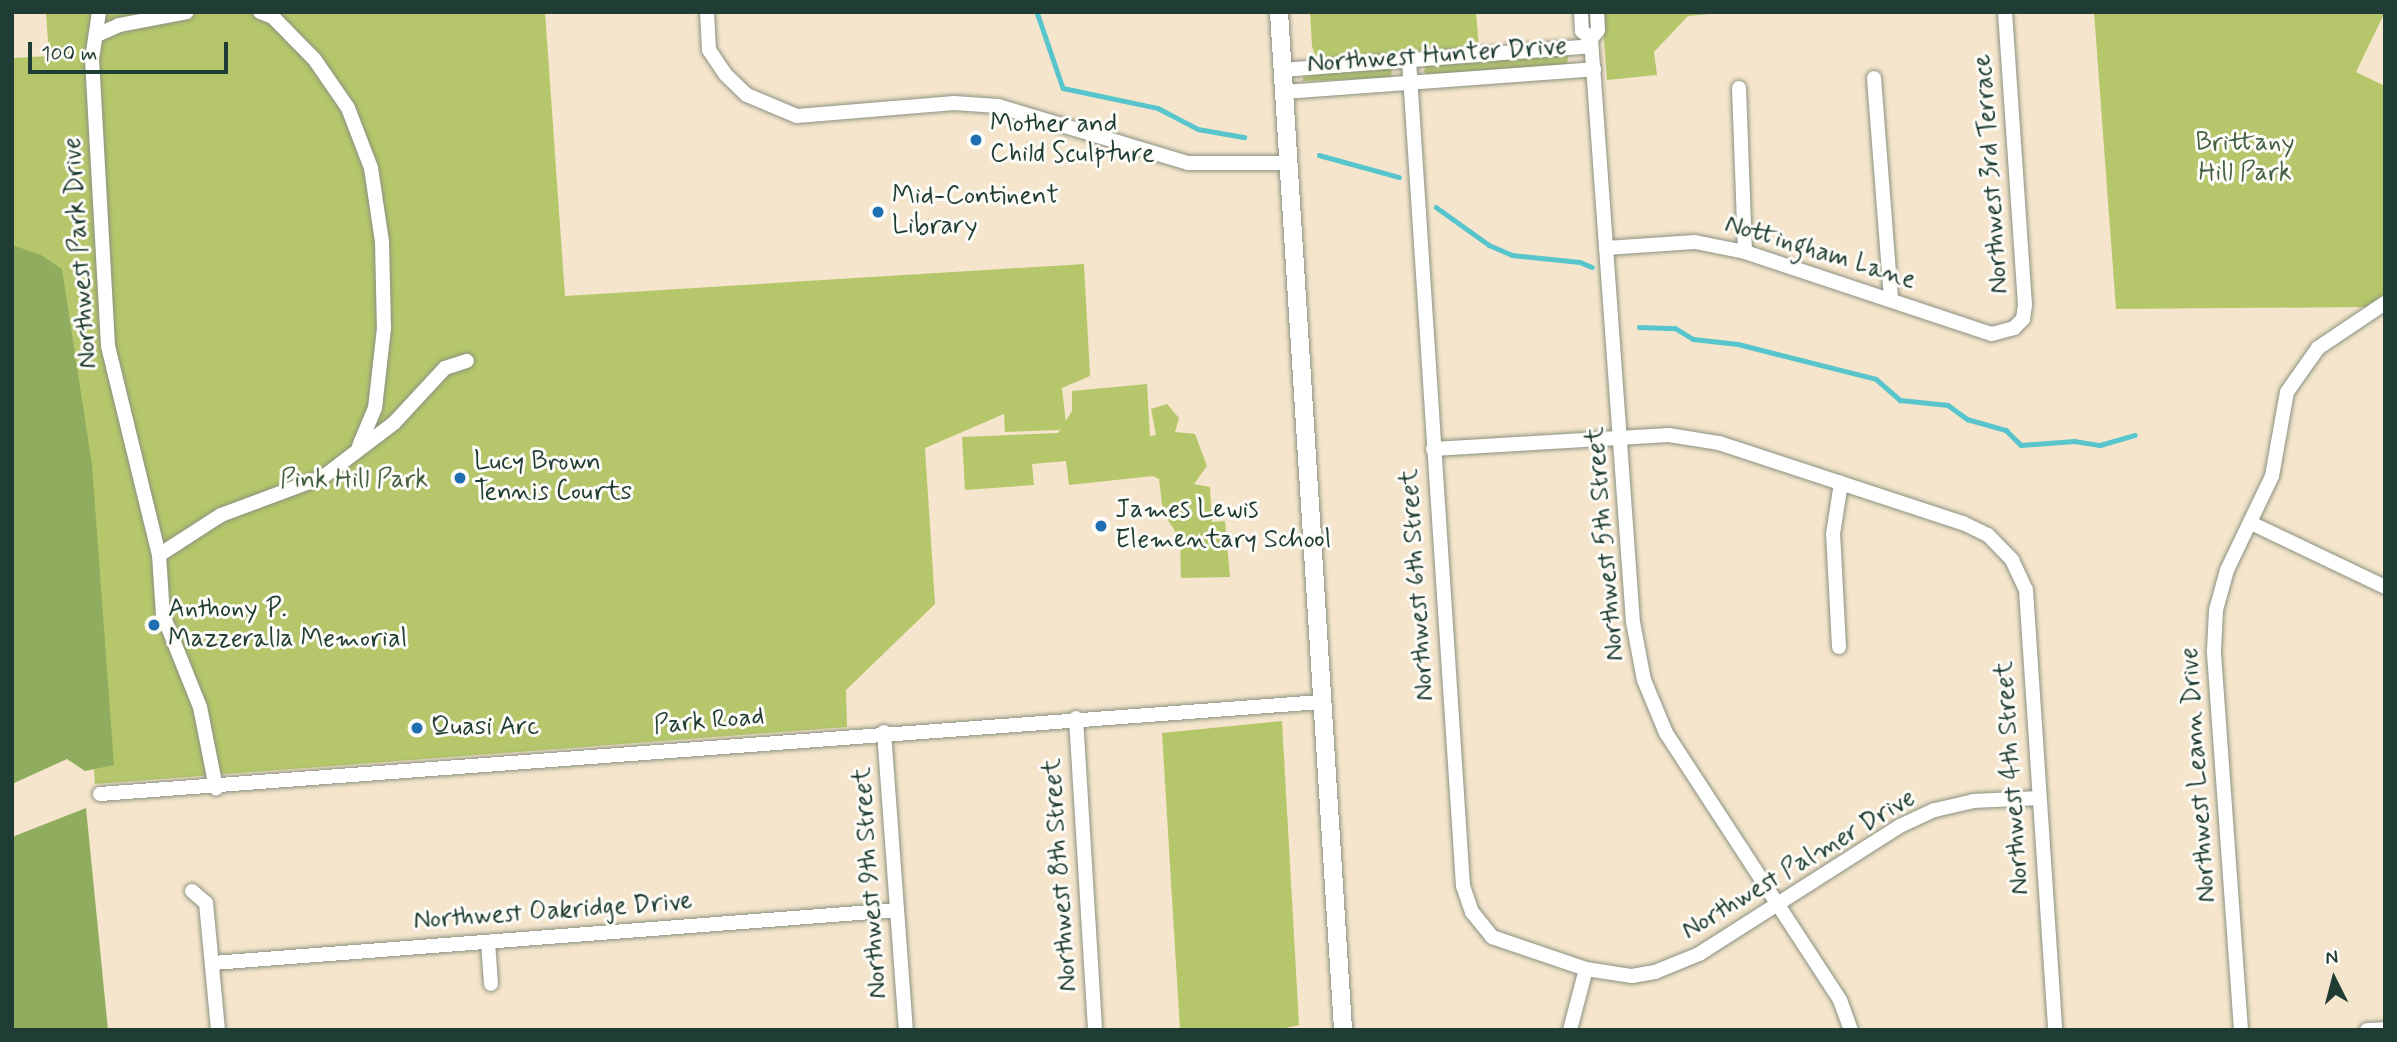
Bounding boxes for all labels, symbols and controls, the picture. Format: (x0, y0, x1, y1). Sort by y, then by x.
scale bar (32, 28, 231, 72)
street label: Northwest Hunter Drive (1307, 31, 1567, 81)
text: 100 m (41, 40, 97, 68)
street label: Northwest 3rd Terrace (1968, 54, 2016, 294)
place label: Mother and Child Sculpture (990, 109, 1155, 170)
park label: Brittany Hill Park (2195, 128, 2295, 190)
marker: Mother and Child Sculpture (968, 132, 984, 148)
street label: Northwest Park Drive (57, 136, 105, 370)
place label: Mid-Continent Library (892, 181, 1059, 242)
marker: Mid-Continent Library (870, 204, 886, 220)
street label: Nottingham Lane (1724, 210, 1916, 296)
street label: Northwest 5th Street (1580, 426, 1632, 662)
place label: Lucy Brown Tennis Courts (474, 447, 629, 508)
park label: Pink Hill Park (280, 465, 428, 497)
street label: Northwest 6th Street (1394, 468, 1442, 702)
marker: Lucy Brown Tennis Courts (452, 470, 468, 486)
place label: James Lewis Elementary School (1115, 495, 1331, 556)
marker: James Lewis Elementary School (1093, 518, 1109, 534)
place label: Anthony P. Mazzeralla Memorial (168, 594, 411, 656)
marker: Anthony P. Mazzeralla Memorial (146, 617, 162, 633)
street label: Northwest Leann Drive (2175, 646, 2223, 904)
street label: Northwest 4th Street (1989, 660, 2037, 896)
street label: Park Road (652, 702, 766, 742)
place label: Quasi Arc (431, 712, 539, 744)
marker: Quasi Arc (409, 720, 425, 736)
street label: Northwest 8th Street (1037, 757, 1085, 993)
street label: Northwest 9th Street (847, 766, 895, 1000)
street label: Northwest Palmer Drive (1677, 783, 1921, 947)
street label: Northwest Oakridge Drive (413, 887, 693, 937)
north arrow (2299, 944, 2369, 1014)
text: N (2324, 945, 2339, 971)

